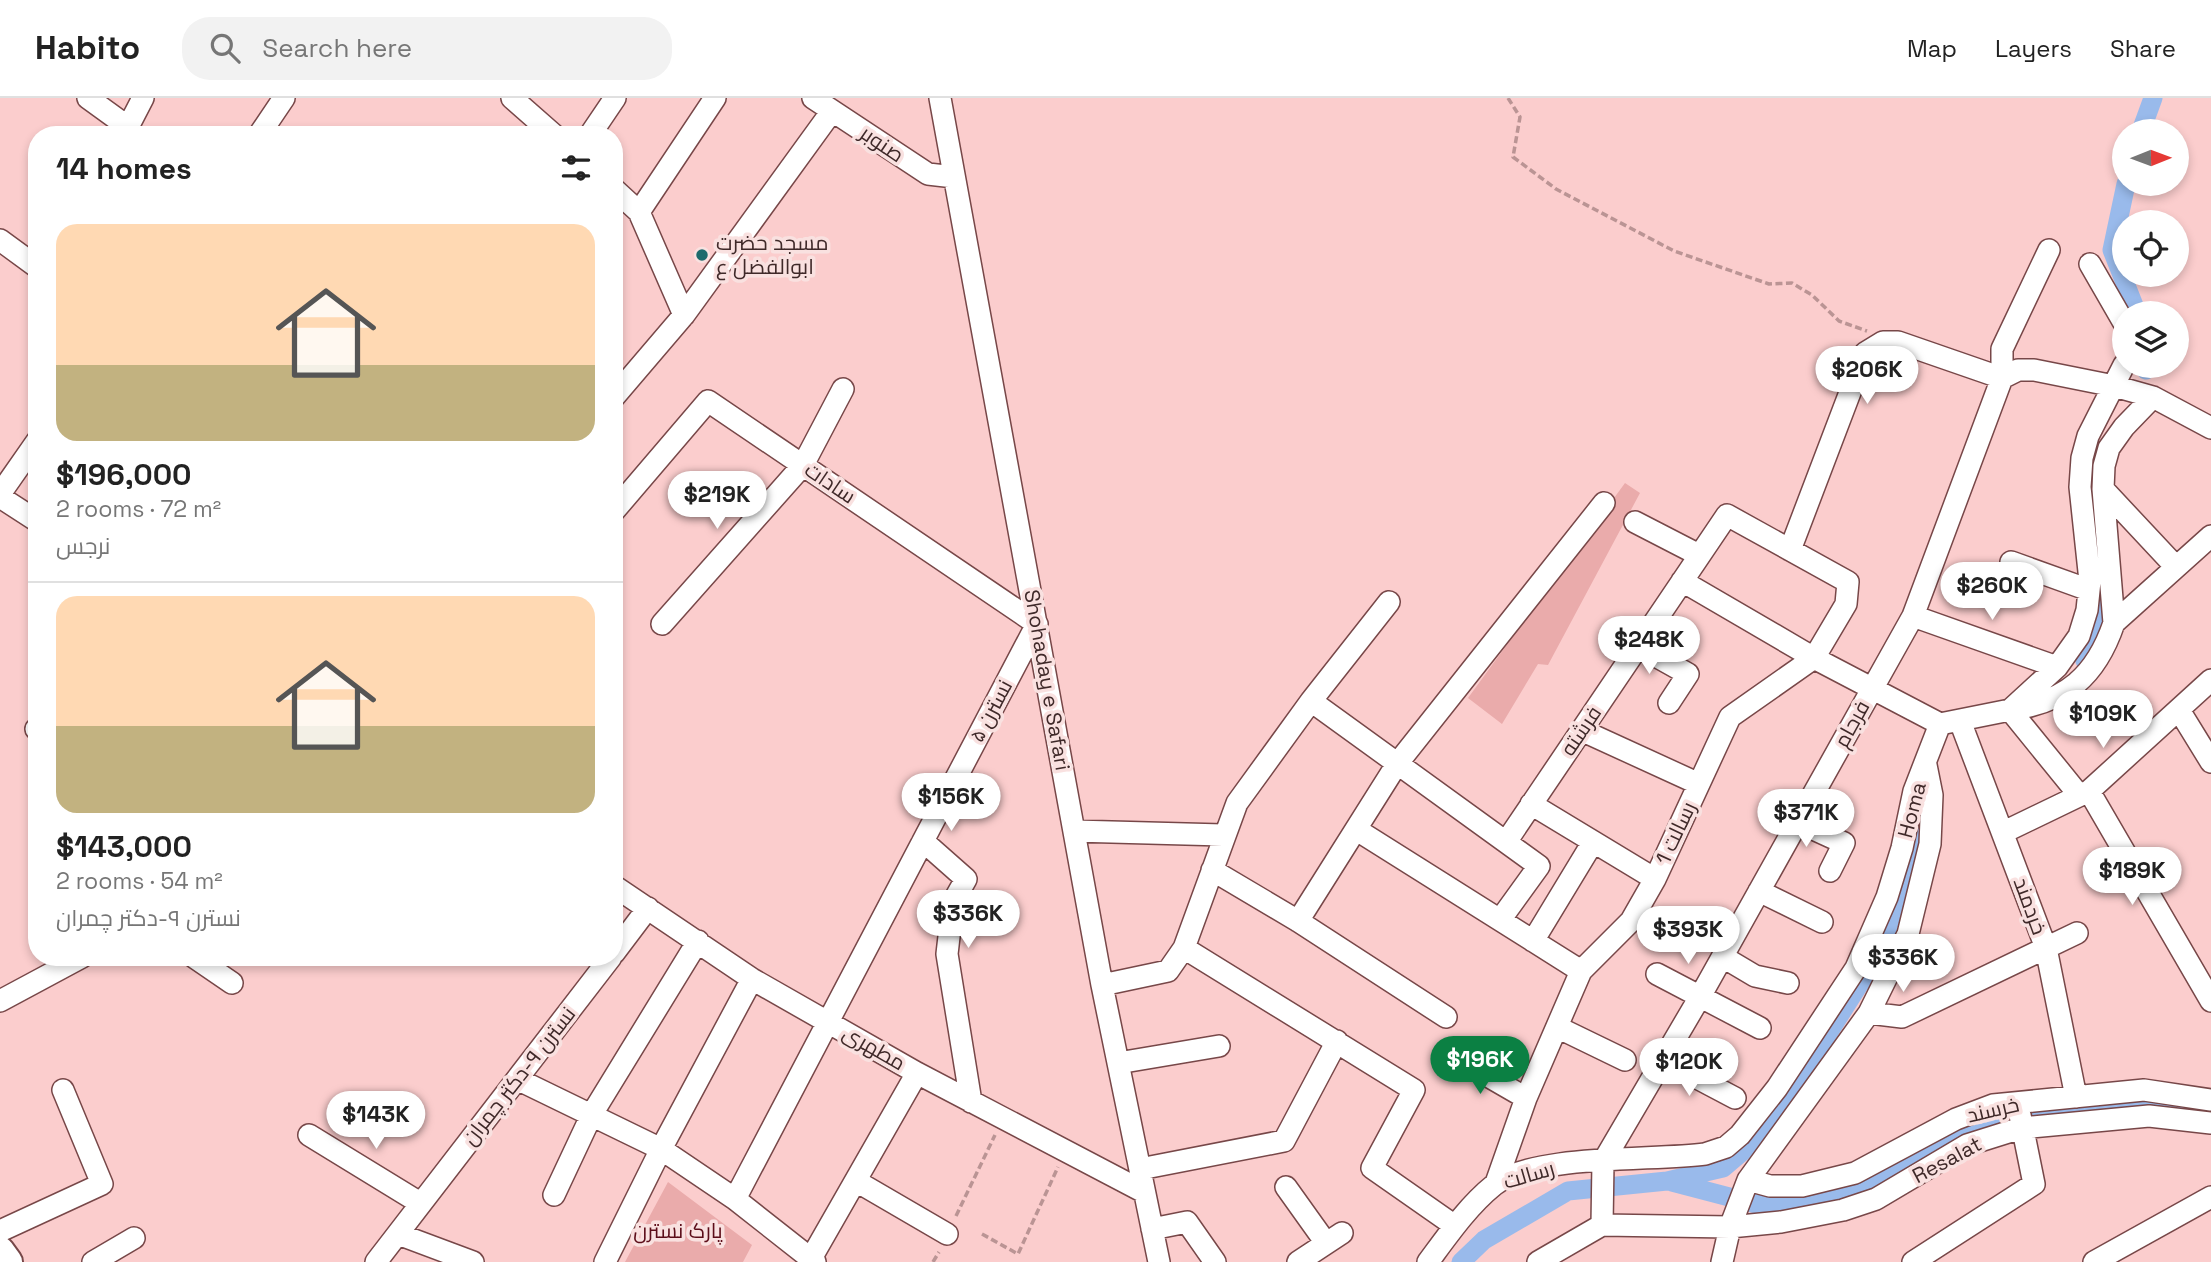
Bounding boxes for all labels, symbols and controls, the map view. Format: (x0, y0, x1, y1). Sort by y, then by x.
search box (182, 17, 672, 80)
text: Habito (35, 27, 140, 69)
icon: search (206, 29, 244, 67)
text: Search here (262, 31, 412, 65)
text: Map (1907, 33, 1957, 64)
text: Layers (1995, 33, 2072, 64)
text: Share (2110, 33, 2176, 64)
street label: صنوبر (854, 119, 909, 168)
north arrow (2112, 119, 2189, 196)
map controls (2112, 119, 2189, 378)
text: 14 homes (56, 149, 192, 188)
icon: filters (557, 149, 595, 187)
button: locate (2112, 210, 2189, 287)
place label: مسجد حضرت ابوالفضل ع (716, 229, 829, 281)
marker: مسجد حضرت ابوالفضل ع (694, 247, 710, 263)
icon: home (263, 270, 389, 396)
button: layers (2112, 301, 2189, 378)
pin: $206K (1818, 346, 1916, 406)
text: $206K (1831, 354, 1903, 384)
text: $196,000 (56, 455, 192, 494)
street label: سادات (800, 456, 861, 509)
pin: $219K (668, 472, 766, 531)
text: $219K (684, 479, 750, 509)
text: 2 rooms · 72 m² (56, 494, 221, 524)
text: نرجس (56, 531, 111, 561)
pin: $260K (1943, 562, 2041, 622)
text: $260K (1956, 570, 2028, 600)
street label: Shohaday e Safari (1018, 587, 1077, 773)
pin: $248K (1600, 616, 1698, 676)
text: $248K (1614, 624, 1684, 654)
icon: home (263, 642, 389, 768)
street label: نسترن ۵ (963, 675, 1018, 747)
pin: $109K (2054, 690, 2152, 750)
street label: فرجام (1828, 695, 1876, 753)
text: $109K (2069, 698, 2137, 728)
street label: فرشته (1554, 700, 1607, 761)
pin: $156K (902, 774, 1000, 833)
street label: Homa (1891, 779, 1932, 841)
text: $156K (918, 781, 984, 811)
pin: $371K (1757, 790, 1855, 849)
street label: رسالت 1 (1649, 797, 1702, 868)
text: $371K (1773, 797, 1839, 827)
text: $143,000 (56, 827, 192, 866)
pin: $189K (2083, 848, 2181, 907)
text: $189K (2099, 855, 2165, 885)
text: 2 rooms · 54 m² (56, 866, 223, 896)
street label: خردمند (2008, 873, 2053, 938)
pin: $336K (919, 890, 1017, 950)
text: $336K (933, 898, 1003, 928)
text: نسترن ۹-دکتر چمران (56, 903, 241, 933)
pin: $393K (1639, 906, 1737, 966)
text: $393K (1653, 914, 1723, 944)
pin: $336K (1854, 934, 1952, 994)
text: $336K (1868, 942, 1938, 972)
street label: نسترن ۹-دکتر چمران (456, 1001, 582, 1151)
street label: مطهری (838, 1019, 911, 1076)
pin: $196K (1431, 1037, 1529, 1096)
pin: $120K (1640, 1038, 1738, 1098)
text: $196K (1446, 1044, 1514, 1074)
text: $120K (1655, 1046, 1723, 1076)
street label: خرسند (1964, 1090, 2022, 1129)
pin: $143K (327, 1091, 425, 1151)
text: $143K (342, 1099, 410, 1129)
street label: Resalat (1907, 1130, 1986, 1189)
street label: رسالت (1500, 1154, 1558, 1195)
park label: پارک نسترن (633, 1217, 723, 1245)

